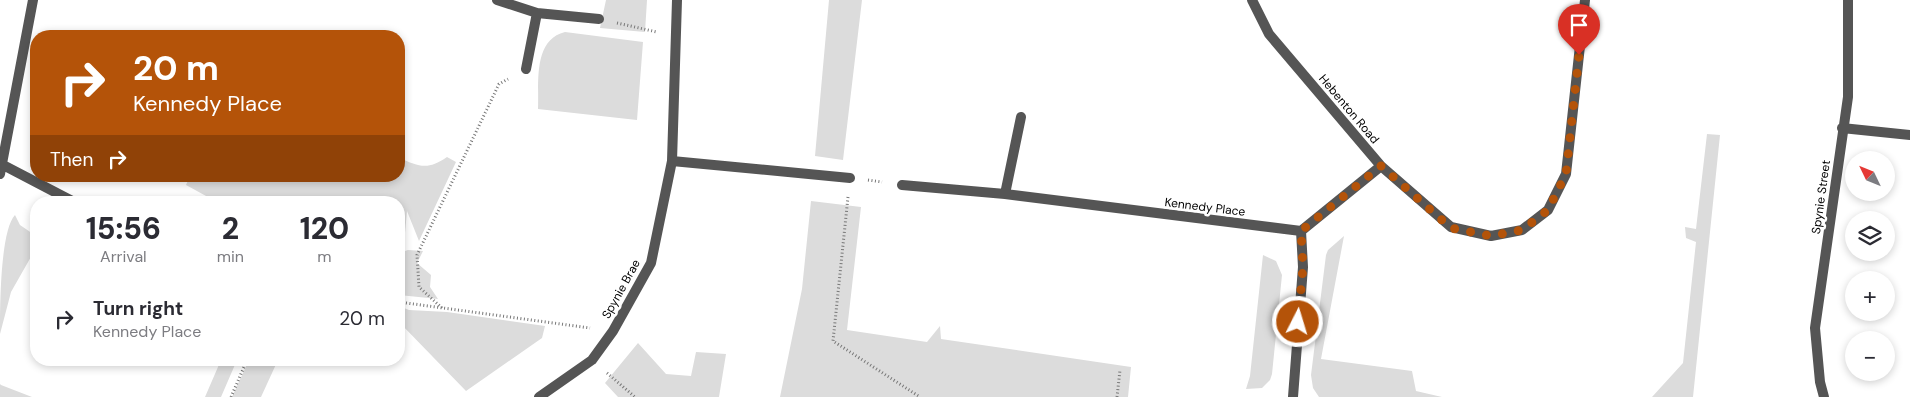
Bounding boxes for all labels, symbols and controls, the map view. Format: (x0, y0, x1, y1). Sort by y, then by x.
pin (1558, 4, 1600, 55)
icon: arrive (1565, 11, 1593, 39)
text: 20 m (133, 45, 219, 91)
icon: right (50, 50, 115, 115)
street label: Hebenton Road (1315, 71, 1383, 147)
text: Kennedy Place (133, 89, 282, 118)
icon: right (103, 145, 131, 173)
text: Then (50, 147, 93, 172)
north arrow (1845, 151, 1895, 201)
map controls (1845, 151, 1895, 381)
street label: Spynie Street (1808, 159, 1834, 235)
street label: Kennedy Place (1164, 194, 1246, 220)
text: 15:56 (86, 209, 161, 248)
text: 2 (222, 209, 239, 248)
text: 120 (300, 209, 349, 248)
button: layers (1845, 211, 1895, 261)
text: Arrival (100, 246, 147, 267)
text: min (217, 246, 244, 267)
text: m (317, 246, 332, 267)
street label: Spynie Brae (598, 256, 644, 322)
button: + (1845, 271, 1895, 321)
position arrow (1271, 295, 1323, 347)
text: Turn right (93, 296, 183, 321)
icon: right (50, 305, 78, 333)
text: 20 m (339, 306, 385, 331)
text: Kennedy Place (93, 321, 201, 342)
button: − (1845, 331, 1895, 381)

